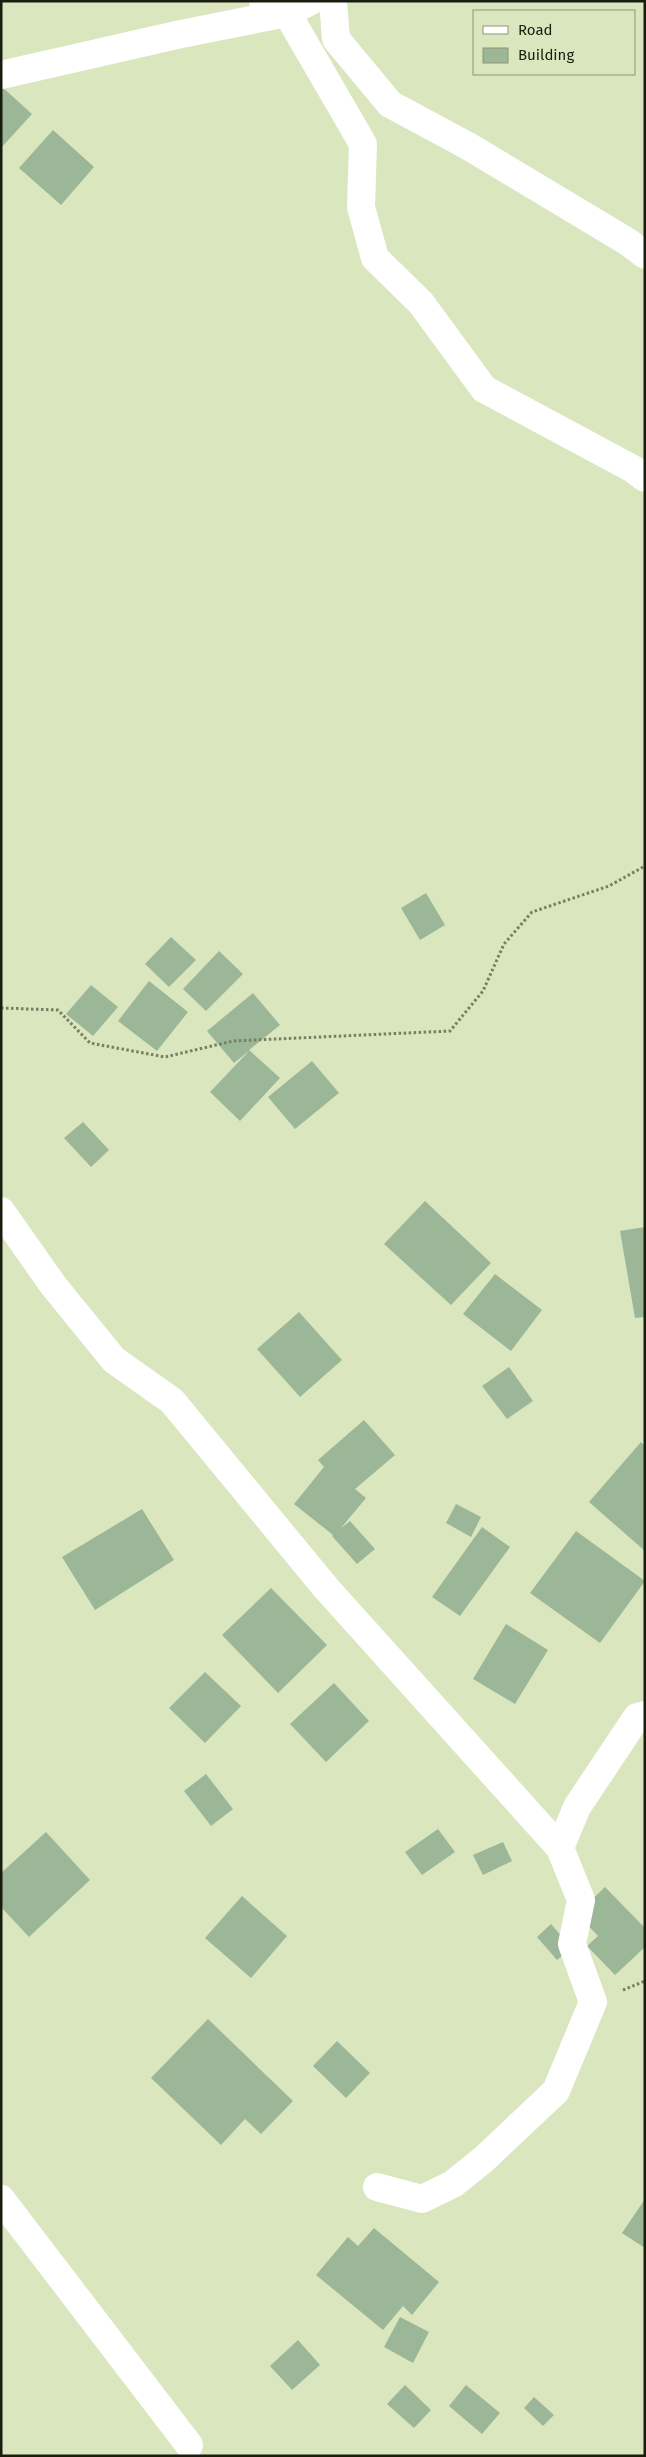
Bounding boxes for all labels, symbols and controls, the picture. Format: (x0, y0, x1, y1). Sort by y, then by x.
legend (473, 10, 636, 75)
text: Road (518, 21, 553, 39)
text: Building (518, 46, 574, 64)

